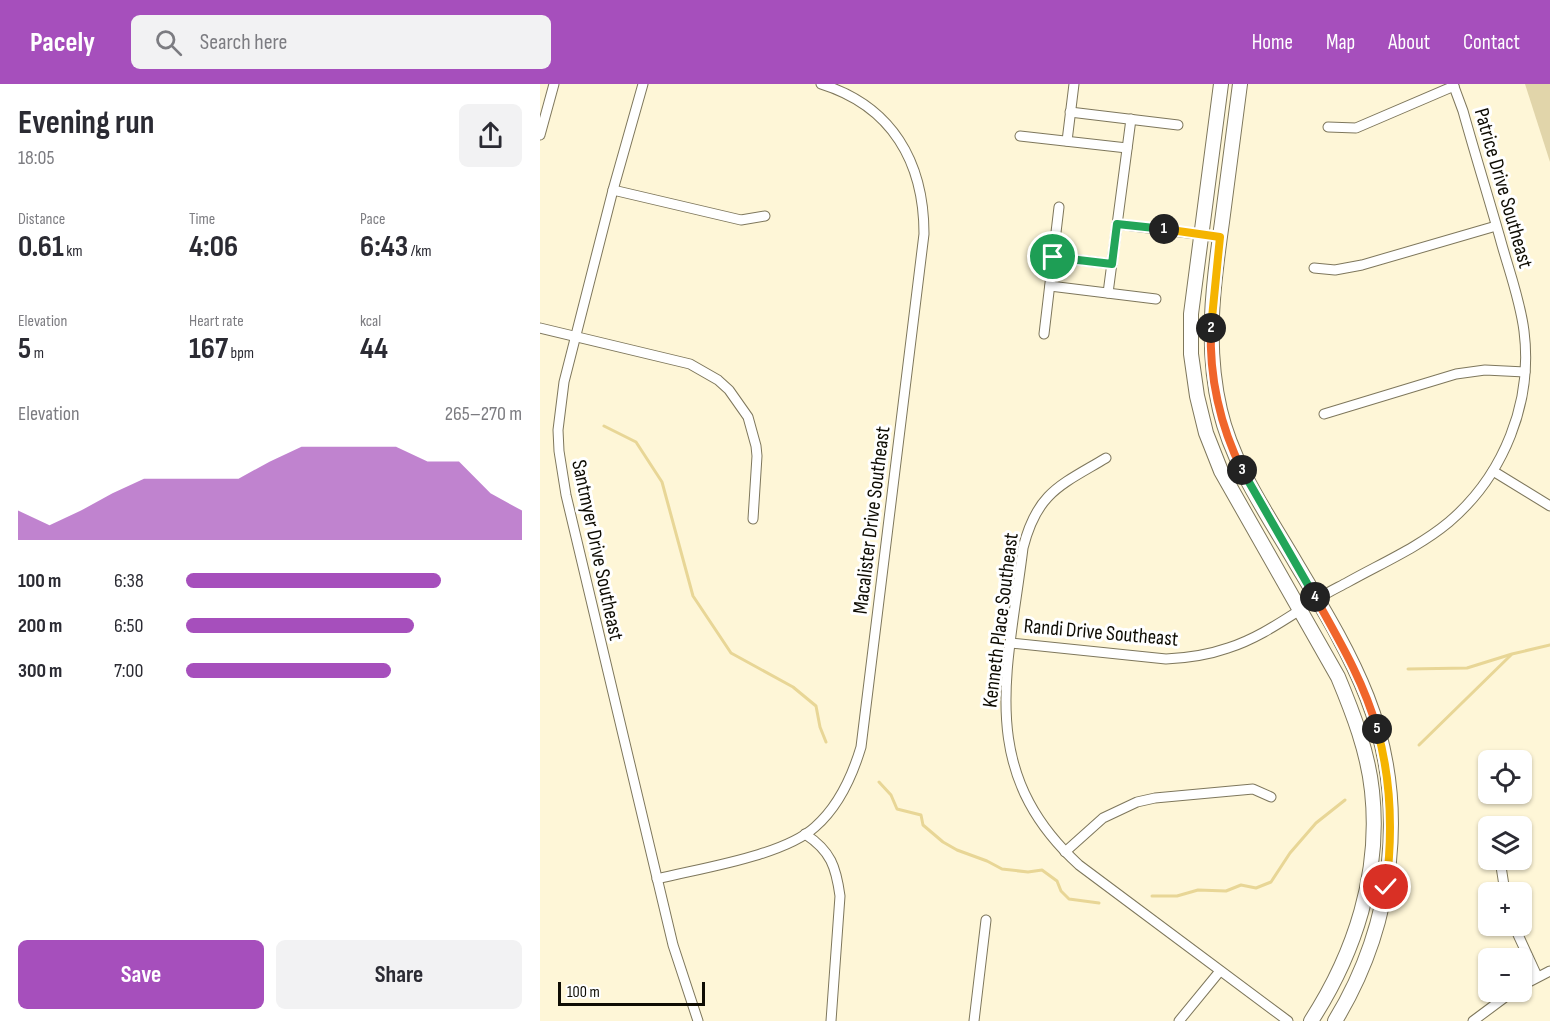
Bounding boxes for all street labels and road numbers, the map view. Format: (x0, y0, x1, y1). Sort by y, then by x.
street label: Patrice Drive Southeast (1469, 105, 1538, 271)
street label: Macalister Drive Southeast (848, 425, 895, 615)
street label: Santmyer Drive Southeast (566, 457, 629, 643)
street label: Kenneth Place Southeast (977, 531, 1024, 709)
street label: Randi Drive Southeast (1023, 613, 1179, 652)

